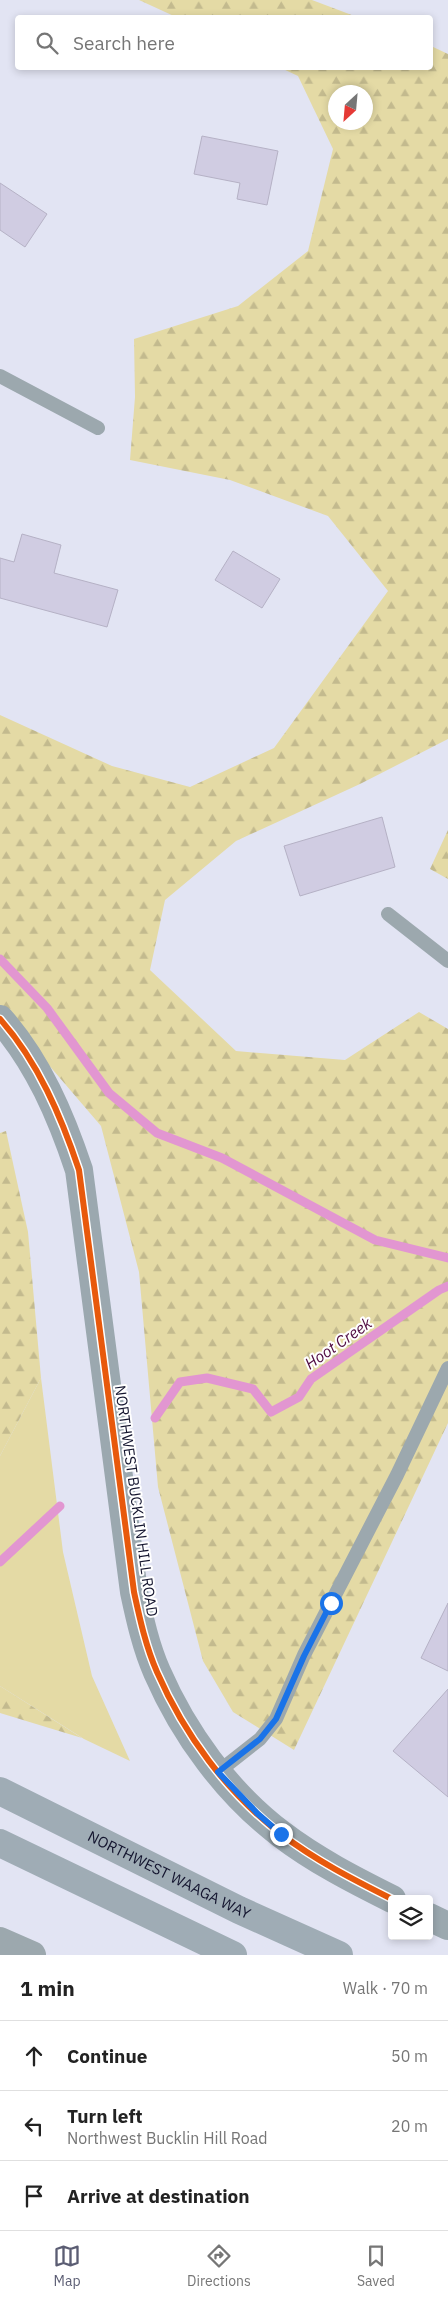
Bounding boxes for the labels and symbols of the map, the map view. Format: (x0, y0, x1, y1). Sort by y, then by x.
north arrow (328, 85, 373, 130)
water label: Hoot Creek (301, 1312, 376, 1373)
street label: NORTHWEST BUCKLIN HILL ROAD (111, 1384, 162, 1618)
route start (320, 1592, 343, 1615)
route end (270, 1823, 293, 1846)
street label: NORTHWEST WAAGA WAY (85, 1826, 254, 1923)

